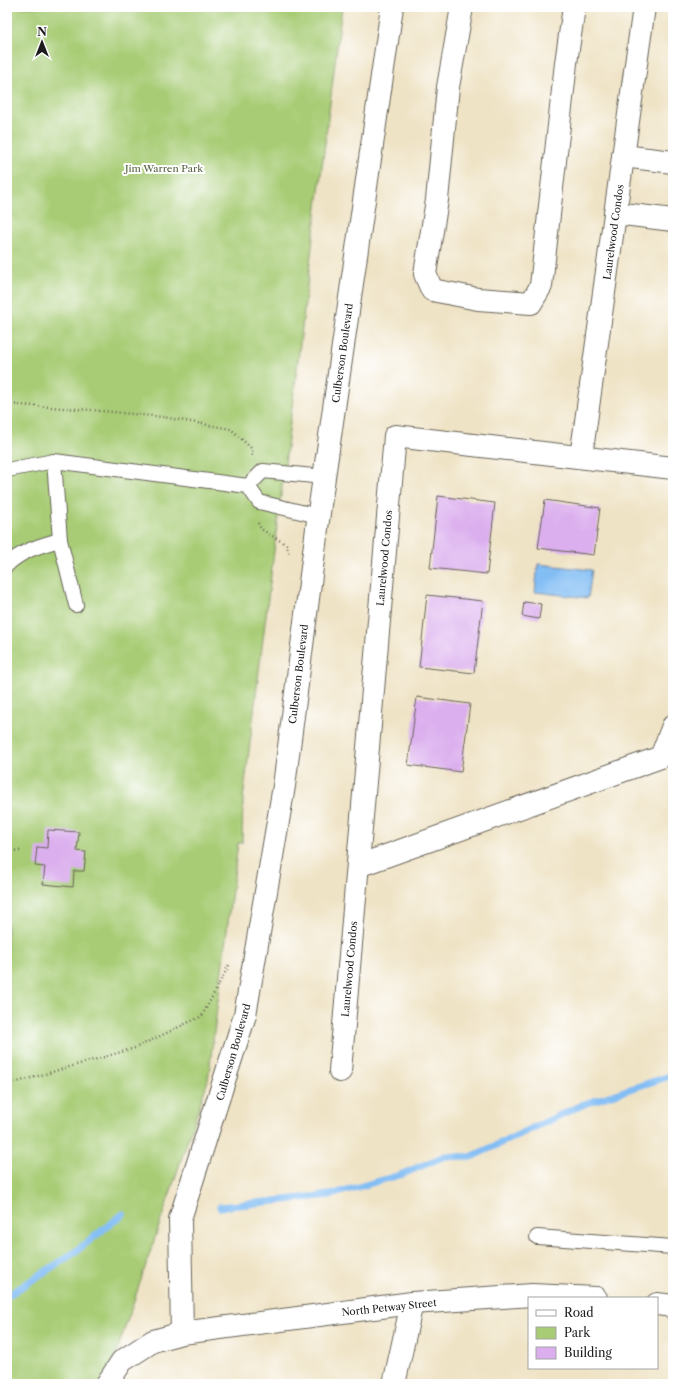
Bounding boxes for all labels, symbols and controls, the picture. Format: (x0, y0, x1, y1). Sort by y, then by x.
north arrow (22, 22, 62, 62)
text: N (37, 25, 47, 39)
park label: Jim Warren Park (123, 162, 204, 175)
street label: Laurelwood Condos (600, 184, 627, 281)
street label: Culberson Boulevard (329, 302, 356, 404)
street label: Laurelwood Condos (374, 510, 395, 607)
street label: Culberson Boulevard (286, 623, 311, 725)
street label: Laurelwood Condos (339, 921, 360, 1018)
street label: Culberson Boulevard (213, 1002, 254, 1102)
street label: North Petway Street (341, 1296, 438, 1319)
legend (528, 1297, 658, 1369)
text: Road (564, 1305, 594, 1320)
text: Park (564, 1325, 591, 1340)
text: Building (564, 1345, 612, 1360)

